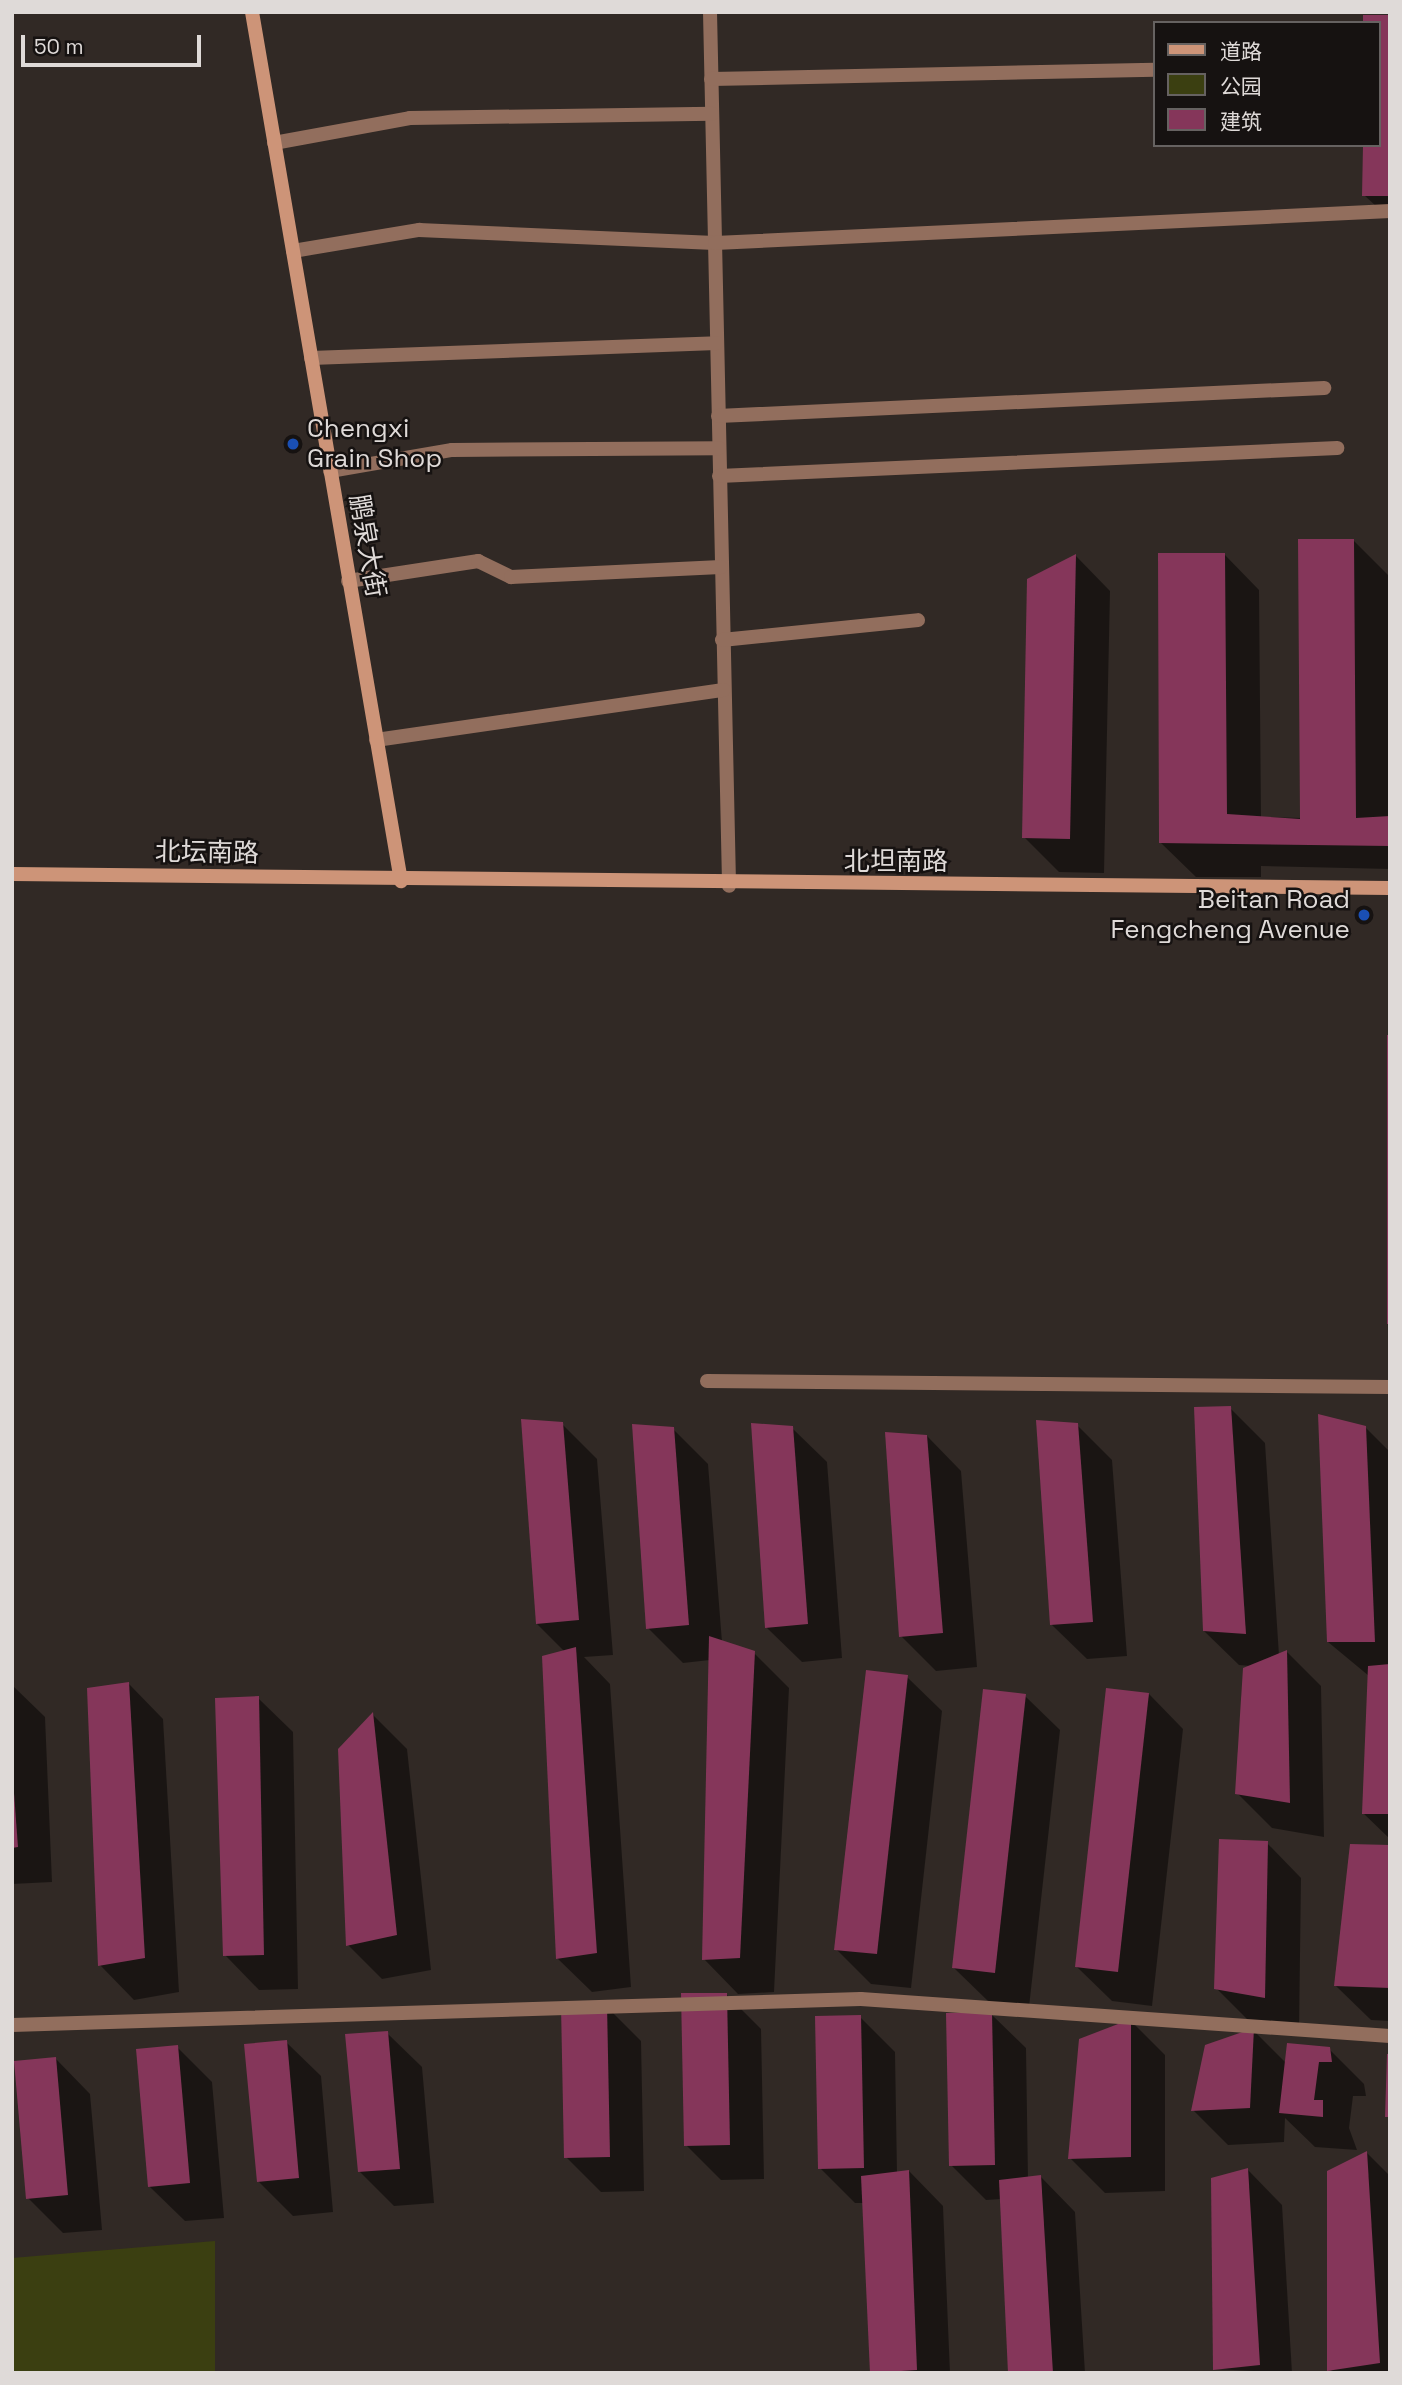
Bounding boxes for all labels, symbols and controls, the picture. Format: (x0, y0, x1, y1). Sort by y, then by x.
scale bar (24, 21, 205, 65)
legend (1154, 21, 1381, 147)
text: 50 m (34, 33, 84, 60)
text: 道路 (1220, 38, 1262, 65)
text: 公园 (1220, 73, 1262, 100)
text: 建筑 (1220, 108, 1262, 135)
place label: Chengxi Grain Shop (307, 413, 442, 474)
marker: Chengxi Grain Shop (285, 436, 301, 452)
street label: 鹏泉大街 (343, 492, 391, 600)
street label: 北坛南路 (155, 836, 259, 870)
street label: 北坦南路 (844, 846, 948, 878)
place label: Beitan Road Fengcheng Avenue (1110, 884, 1350, 946)
marker: Beitan Road Fengcheng Avenue (1356, 907, 1372, 923)

